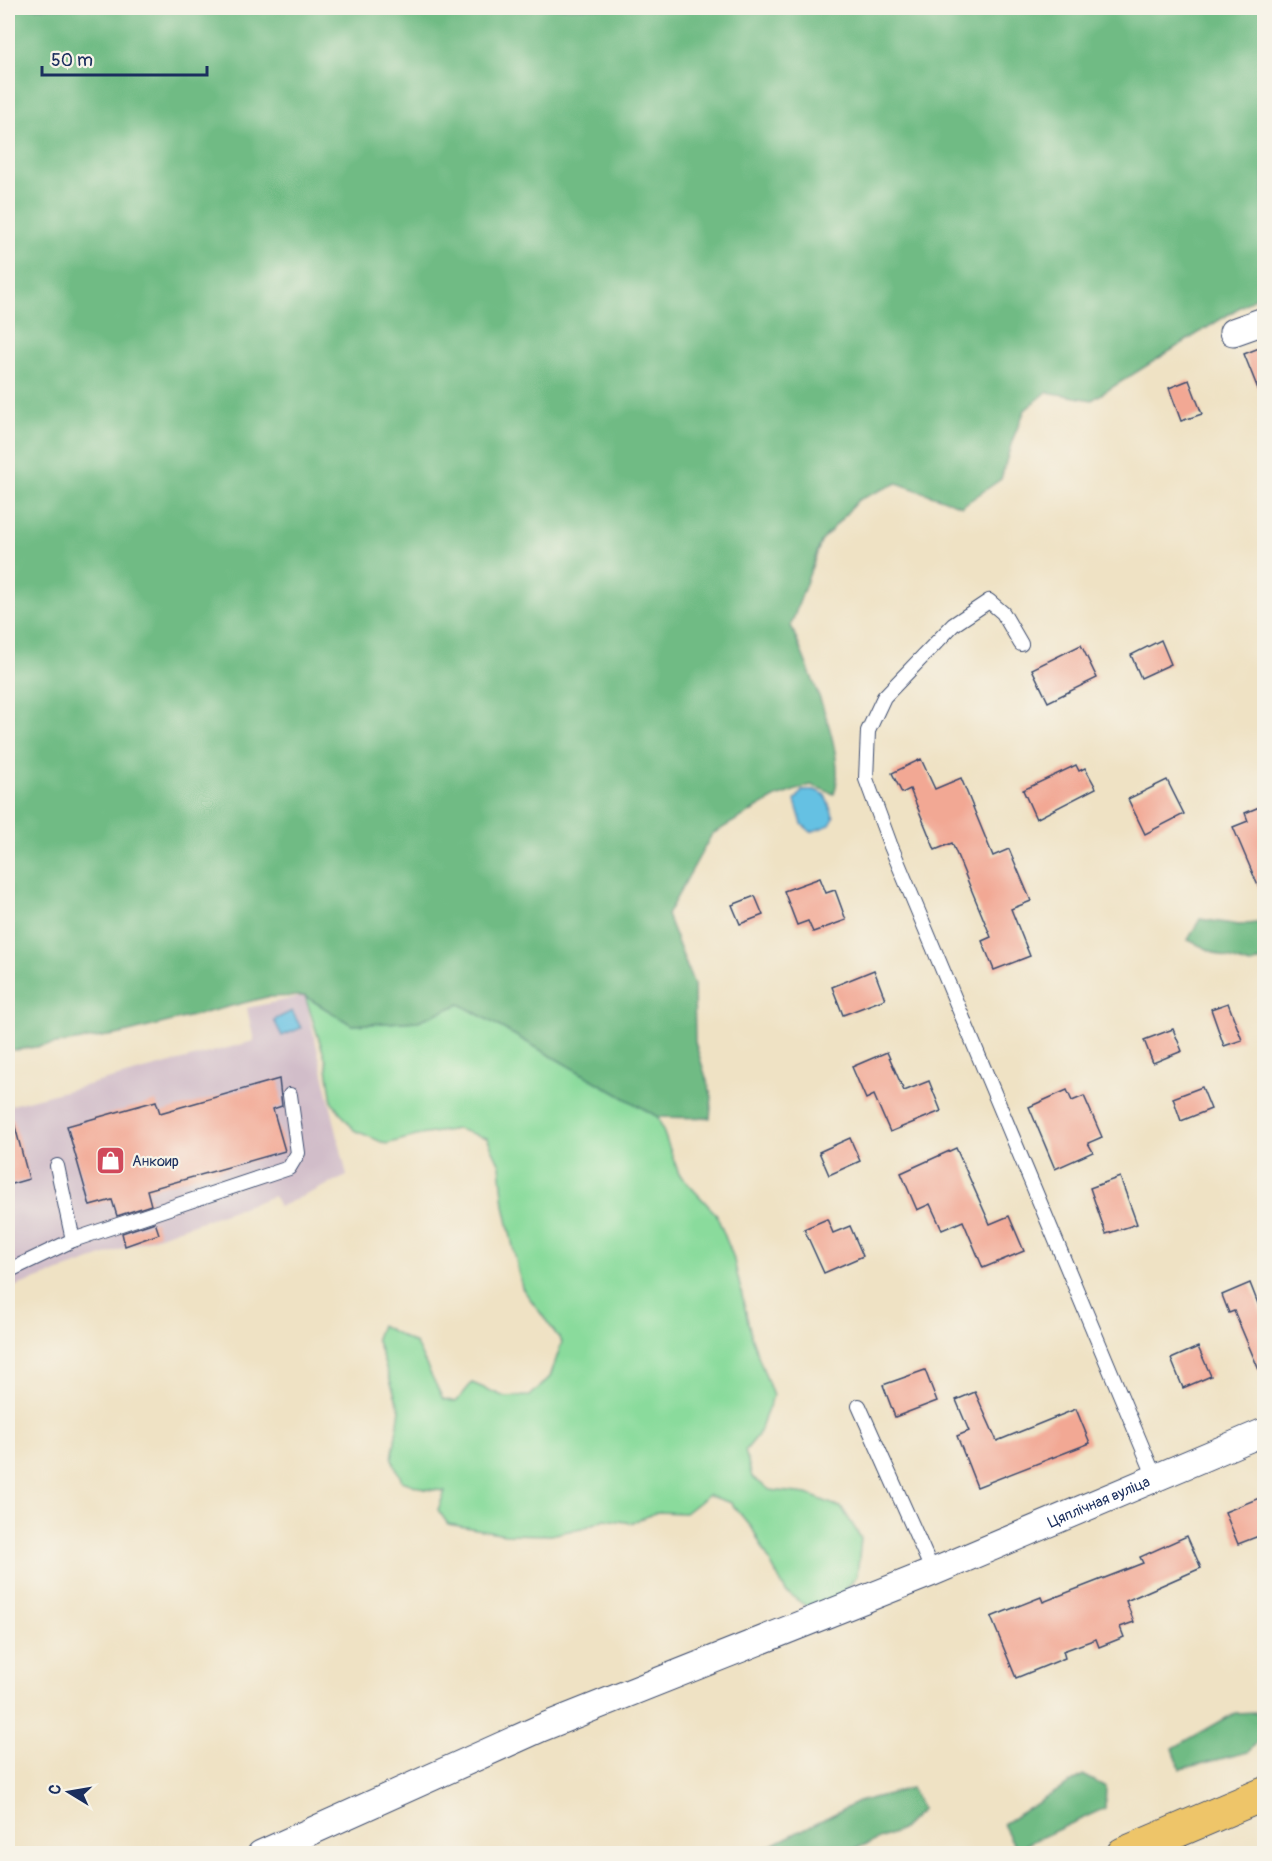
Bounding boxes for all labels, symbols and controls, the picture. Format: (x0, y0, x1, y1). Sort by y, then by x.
scale bar (42, 39, 207, 77)
text: 50 m (51, 49, 93, 72)
shop icon: Анкоир (95, 1145, 127, 1177)
place label: Анкоир (132, 1152, 179, 1171)
street label: Цяплічная вуліца (1045, 1472, 1153, 1532)
north arrow (39, 1762, 99, 1822)
text: С (44, 1782, 66, 1796)

